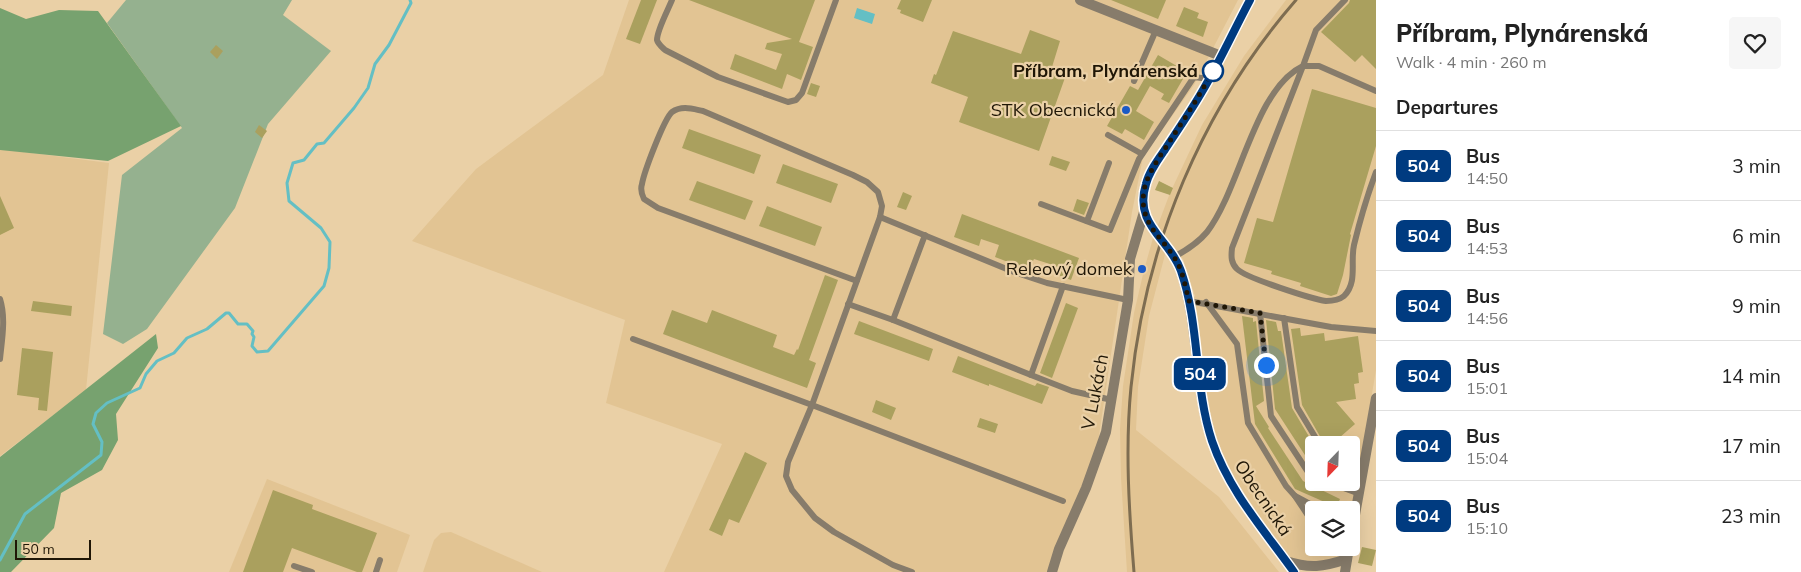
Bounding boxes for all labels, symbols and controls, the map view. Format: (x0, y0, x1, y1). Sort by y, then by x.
button: heart (1729, 17, 1781, 69)
text: Příbram, Plynárenská (1396, 18, 1648, 48)
text: Walk · 4 min · 260 m (1396, 52, 1547, 72)
place label: Příbram, Plynárenská (1013, 59, 1198, 82)
marker: Příbram, Plynárenská (1202, 60, 1224, 82)
text: Departures (1396, 95, 1498, 119)
place label: STK Obecnická (991, 98, 1116, 121)
marker: STK Obecnická (1120, 104, 1132, 116)
text: Bus (1466, 144, 1500, 168)
text: 504 (1407, 154, 1440, 177)
text: 3 min (1732, 154, 1781, 178)
text: 14:50 (1466, 168, 1508, 188)
text: Bus (1466, 214, 1500, 238)
text: 504 (1407, 224, 1440, 247)
text: 6 min (1732, 224, 1781, 248)
text: 14:53 (1466, 238, 1508, 258)
place label: Releový domek (1006, 257, 1133, 280)
marker: Releový domek (1136, 263, 1148, 275)
text: Bus (1466, 284, 1500, 308)
text: 504 (1407, 294, 1440, 317)
text: 9 min (1732, 294, 1781, 318)
text: 14:56 (1466, 308, 1508, 328)
street label: V Lukách (1076, 352, 1113, 432)
your location (1254, 353, 1279, 378)
text: Bus (1466, 354, 1500, 378)
line badge: 504 (1171, 358, 1229, 390)
text: 504 (1184, 362, 1216, 385)
text: 504 (1407, 364, 1440, 387)
text: 14 min (1721, 364, 1781, 388)
text: 15:01 (1466, 378, 1508, 398)
text: Bus (1466, 424, 1500, 448)
text: 504 (1407, 434, 1440, 457)
text: 17 min (1721, 434, 1781, 458)
north arrow (1305, 436, 1360, 491)
map controls (1305, 436, 1360, 556)
text: 15:04 (1466, 448, 1508, 468)
street label: Obecnická (1229, 455, 1297, 540)
text: Bus (1466, 494, 1500, 518)
button: layers (1305, 501, 1360, 556)
text: 504 (1407, 504, 1440, 527)
text: 23 min (1721, 504, 1781, 528)
text: 15:10 (1466, 518, 1508, 538)
scale bar (15, 537, 91, 560)
text: 50 m (22, 540, 55, 558)

